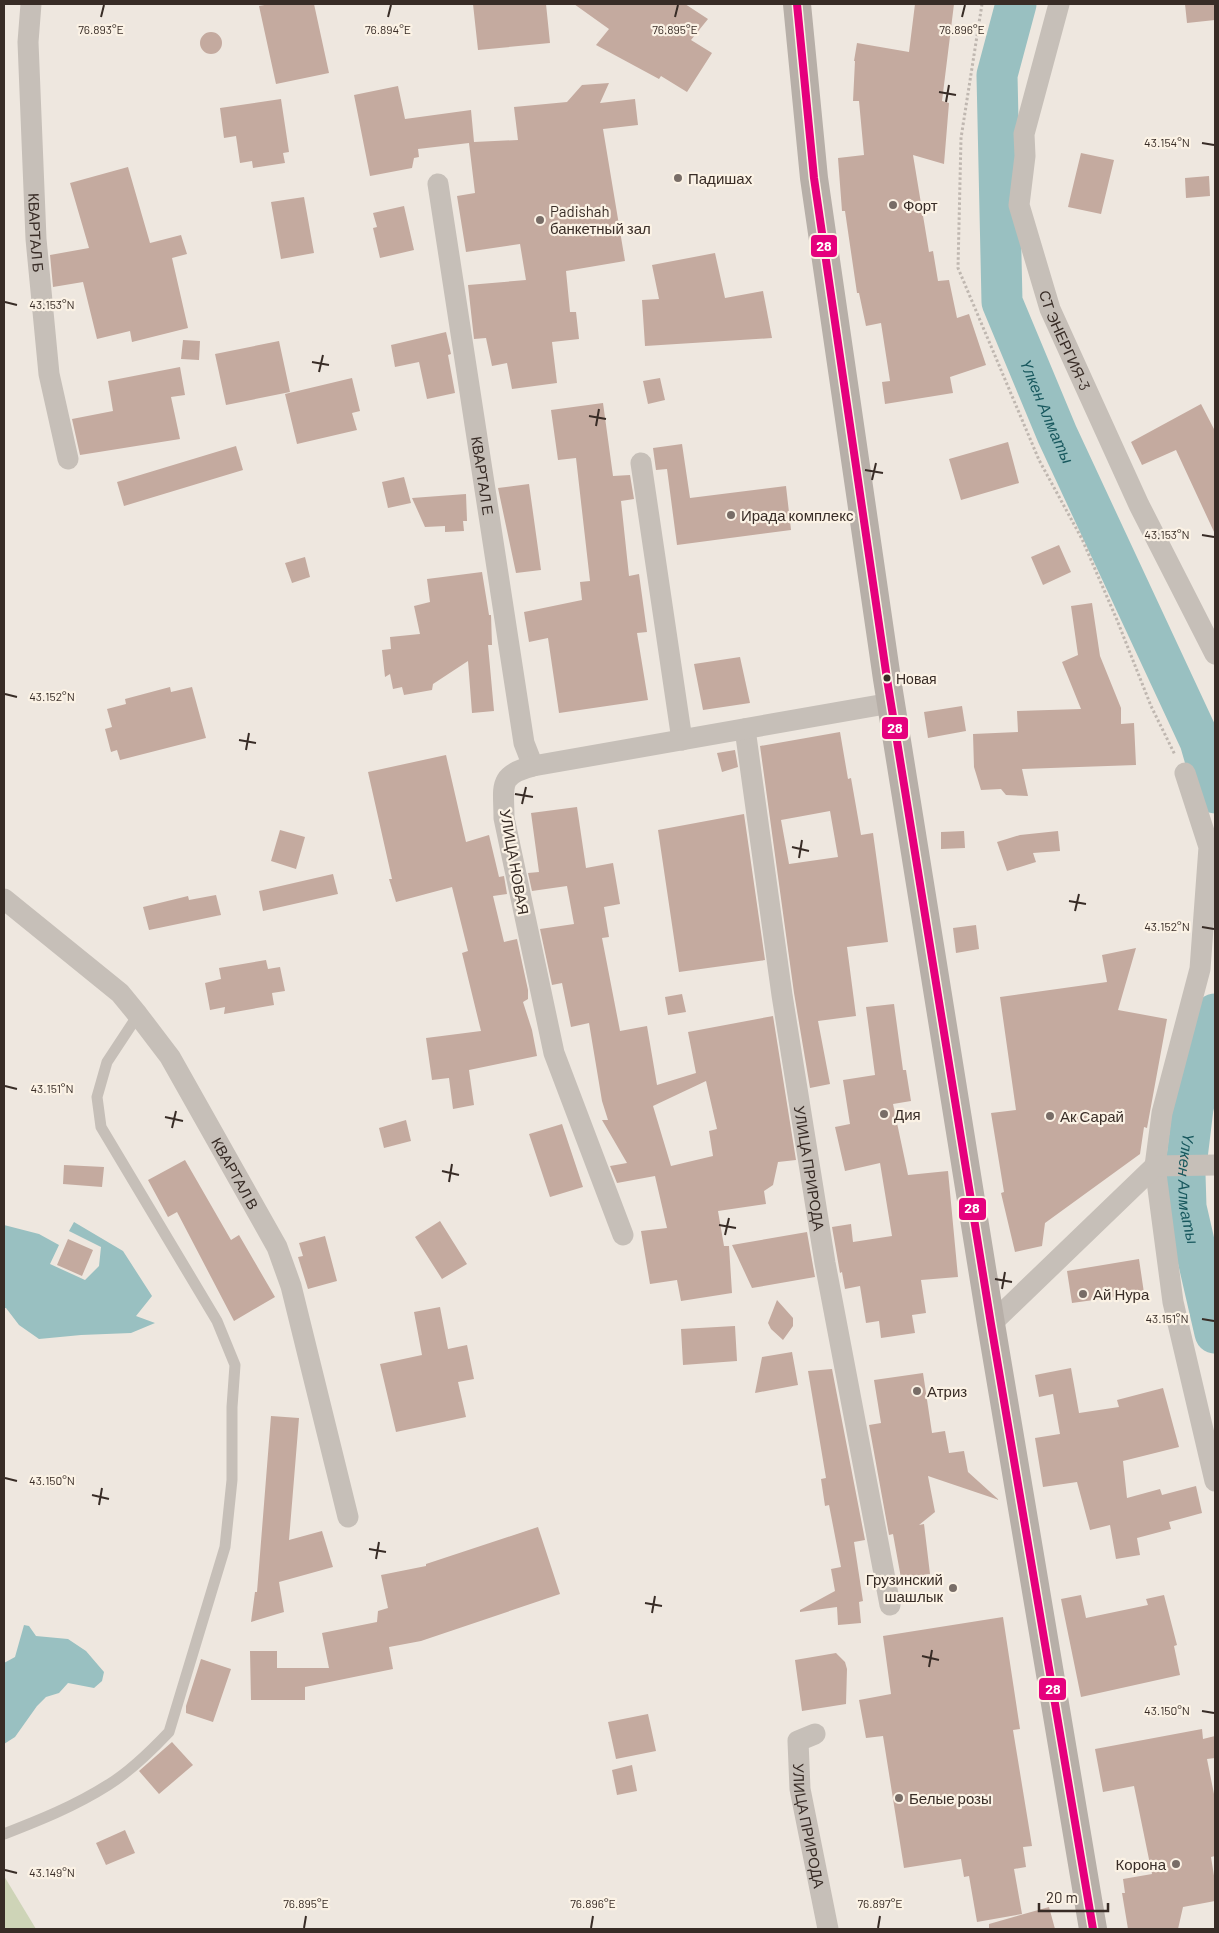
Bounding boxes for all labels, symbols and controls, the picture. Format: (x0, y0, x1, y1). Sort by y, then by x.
text: 76.893°E (78, 22, 124, 36)
text: 76.894°E (365, 22, 411, 36)
text: 76.895°E (652, 22, 698, 36)
text: 76.896°E (939, 22, 985, 36)
text: 43.154°N (1144, 135, 1190, 149)
place label: Падишах (688, 169, 753, 187)
marker: Падишах (672, 172, 684, 184)
street label: КВАРТАЛ Б (25, 193, 48, 273)
place label: Форт (903, 196, 938, 214)
marker: Форт (887, 199, 899, 211)
place label: Padishah банкетный зал (550, 202, 651, 237)
marker: Padishah банкетный зал (534, 214, 546, 226)
line badge: 28 (810, 234, 838, 258)
text: 28 (816, 237, 832, 254)
street label: СТ ЭНЕРГИЯ-3 (1036, 288, 1095, 393)
text: 43.153°N (29, 297, 75, 311)
water label: Үлкен Алматы (1017, 356, 1079, 466)
street label: КВАРТАЛ Е (468, 435, 498, 516)
place label: Ирада комплекс (741, 506, 854, 524)
marker: Ирада комплекс (725, 509, 737, 521)
text: 43.153°N (1144, 527, 1190, 541)
place label: Новая (896, 670, 937, 687)
marker: Новая (882, 673, 892, 683)
text: 43.152°N (29, 689, 75, 703)
line badge: 28 (881, 716, 909, 740)
text: 28 (887, 719, 903, 736)
street label: УЛИЦА НОВАЯ (497, 808, 533, 916)
text: 43.152°N (1144, 919, 1190, 933)
text: 43.151°N (30, 1081, 74, 1095)
street label: УЛИЦА ПРИРОДА (791, 1104, 829, 1232)
place label: Дия (894, 1105, 921, 1123)
place label: Ак Сарай (1060, 1107, 1124, 1125)
marker: Дия (878, 1108, 890, 1120)
marker: Ак Сарай (1044, 1110, 1056, 1122)
water label: Үлкен Алматы (1175, 1133, 1204, 1246)
street label: КВАРТАЛ В (208, 1134, 263, 1212)
line badge: 28 (958, 1197, 987, 1221)
text: 28 (964, 1199, 980, 1216)
place label: Ай Нура (1093, 1285, 1150, 1303)
marker: Ай Нура (1077, 1288, 1089, 1300)
text: 43.151°N (1145, 1311, 1189, 1325)
place label: Атриз (927, 1382, 967, 1400)
marker: Атриз (911, 1385, 923, 1397)
text: 43.150°N (29, 1473, 75, 1487)
place label: Грузинский шашлык (866, 1570, 943, 1605)
marker: Грузинский шашлык (947, 1582, 959, 1594)
line badge: 28 (1038, 1677, 1067, 1701)
text: 28 (1045, 1680, 1061, 1697)
text: 43.150°N (1144, 1703, 1190, 1717)
street label: УЛИЦА ПРИРОДА (790, 1763, 829, 1890)
place label: Белые розы (909, 1789, 992, 1807)
marker: Белые розы (893, 1792, 905, 1804)
place label: Корона (1116, 1855, 1167, 1873)
marker: Корона (1170, 1858, 1182, 1870)
text: 43.149°N (29, 1865, 75, 1879)
scale bar (1039, 1880, 1108, 1912)
text: 20 m (1046, 1888, 1078, 1906)
text: 76.895°E (283, 1896, 329, 1910)
text: 76.896°E (570, 1896, 616, 1910)
text: 76.897°E (857, 1896, 903, 1910)

